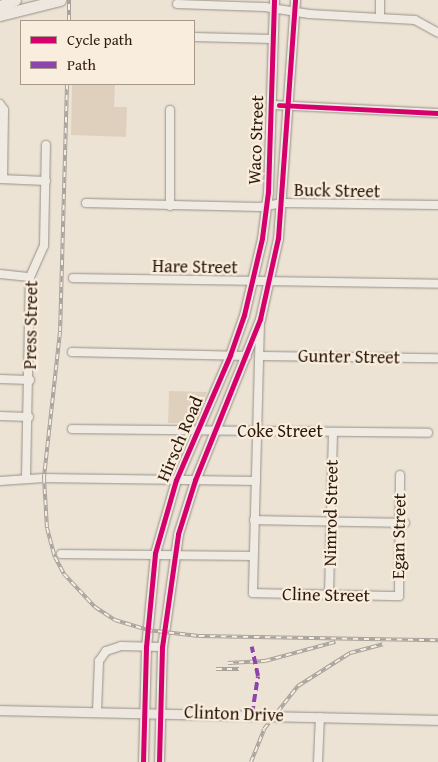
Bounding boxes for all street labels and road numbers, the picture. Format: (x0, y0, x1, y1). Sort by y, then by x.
street label: Waco Street (244, 95, 268, 185)
street label: Buck Street (294, 179, 380, 203)
street label: Hare Street (152, 255, 238, 279)
street label: Press Street (19, 280, 43, 370)
street label: Gunter Street (298, 345, 400, 369)
street label: Hirsch Road (152, 393, 208, 485)
street label: Coke Street (237, 420, 323, 442)
street label: Nimrod Street (319, 459, 343, 567)
street label: Egan Street (387, 493, 411, 579)
street label: Cline Street (282, 583, 370, 607)
street label: Clinton Drive (184, 701, 284, 727)

